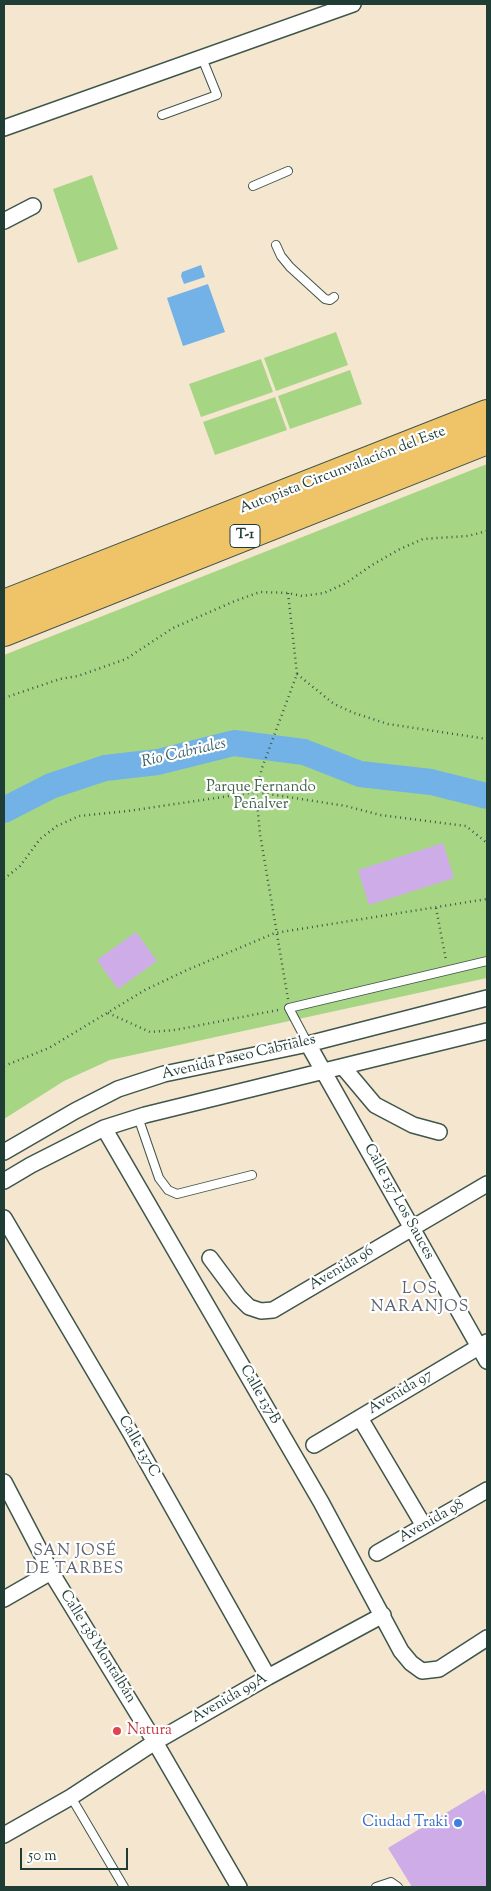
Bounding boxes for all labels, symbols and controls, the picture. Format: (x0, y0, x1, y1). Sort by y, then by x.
street label: Autopista Circunvalación del Este (237, 423, 449, 519)
road number: T-1 (230, 524, 260, 548)
water label: Río Cabriales (140, 735, 228, 773)
park label: Parque Fernando Peñalver (206, 779, 316, 814)
street label: Avenida Paseo Cabriales (160, 1032, 318, 1084)
street label: Calle 137 Los Sauces (359, 1141, 437, 1263)
street label: Avenida 96 (306, 1243, 378, 1295)
district label: LOS NARANJOS (370, 1280, 470, 1318)
street label: Calle 137B (235, 1362, 283, 1428)
street label: Avenida 97 (365, 1367, 437, 1419)
street label: Calle 137C (113, 1413, 163, 1481)
street label: Avenida 98 (396, 1496, 468, 1548)
district label: SAN JOSÉ DE TARBES (25, 1542, 125, 1580)
street label: Calle 138 Montalbán (55, 1587, 139, 1707)
street label: Avenida 99A (189, 1670, 271, 1728)
place label: Natura (127, 1722, 172, 1740)
marker: Natura (111, 1725, 123, 1737)
place label: Ciudad Traki (362, 1814, 448, 1832)
marker: Ciudad Traki (452, 1817, 464, 1829)
scale bar (22, 1838, 130, 1870)
text: 50 m (28, 1846, 57, 1867)

